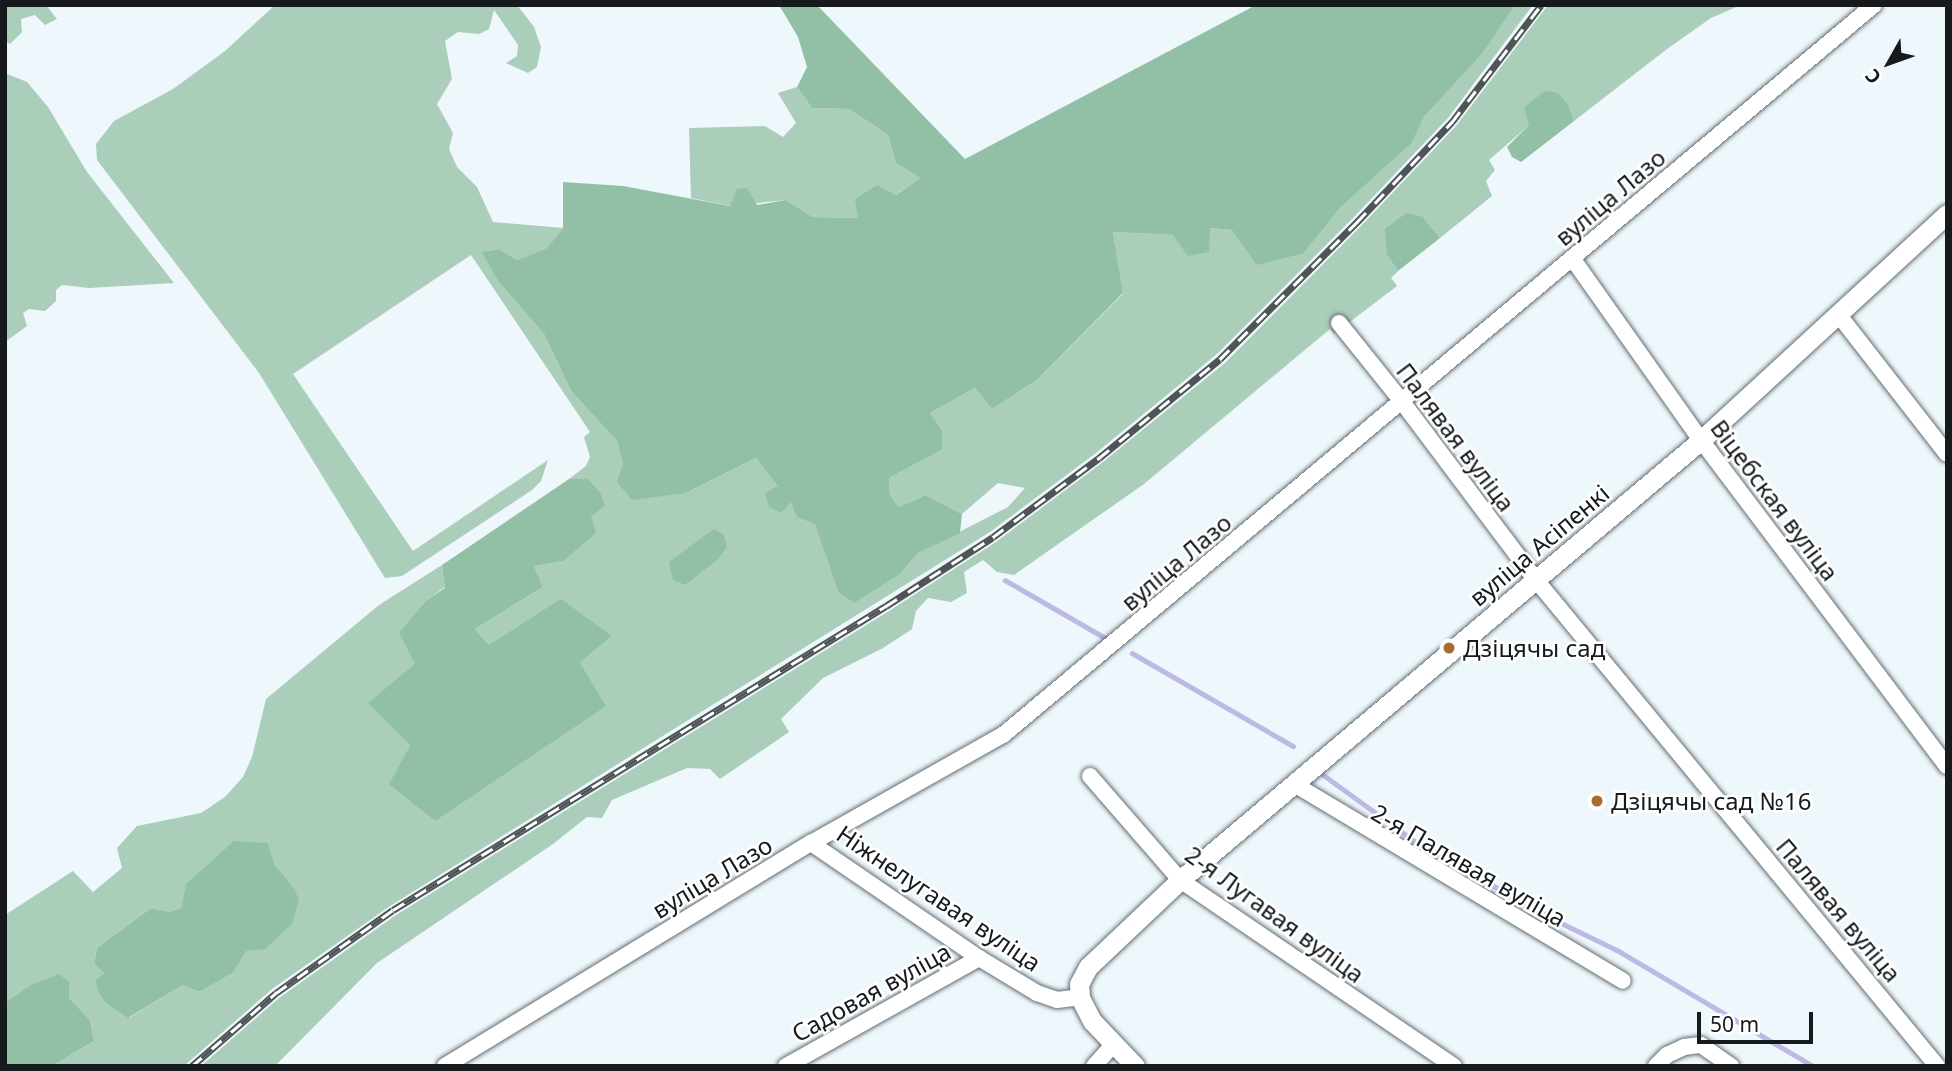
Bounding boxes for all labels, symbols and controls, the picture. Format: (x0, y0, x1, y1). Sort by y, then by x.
north arrow (1854, 28, 1924, 98)
text: С (1859, 63, 1887, 90)
street label: вуліца Лазо (1549, 143, 1671, 251)
street label: Палявая вуліца (1391, 357, 1521, 517)
street label: Віцебская вуліца (1705, 414, 1845, 586)
street label: вуліца Асіпенкі (1463, 478, 1615, 612)
street label: вуліца Лазо (1115, 508, 1237, 616)
place label: Дзіцячы сад (1463, 634, 1605, 662)
marker: Дзіцячы сад (1441, 640, 1457, 656)
place label: Дзіцячы сад №16 (1611, 787, 1811, 815)
marker: Дзіцячы сад №16 (1589, 793, 1605, 809)
street label: 2-я Палявая вуліца (1367, 798, 1571, 932)
street label: Ніжнелугавая вуліца (831, 819, 1047, 977)
street label: вуліца Лазо (647, 830, 777, 924)
street label: Палявая вуліца (1771, 832, 1907, 988)
street label: 2-я Лугавая вуліца (1180, 839, 1370, 989)
street label: Садовая вуліца (787, 936, 955, 1048)
scale bar (1700, 998, 1815, 1042)
text: 50 m (1710, 1010, 1759, 1038)

